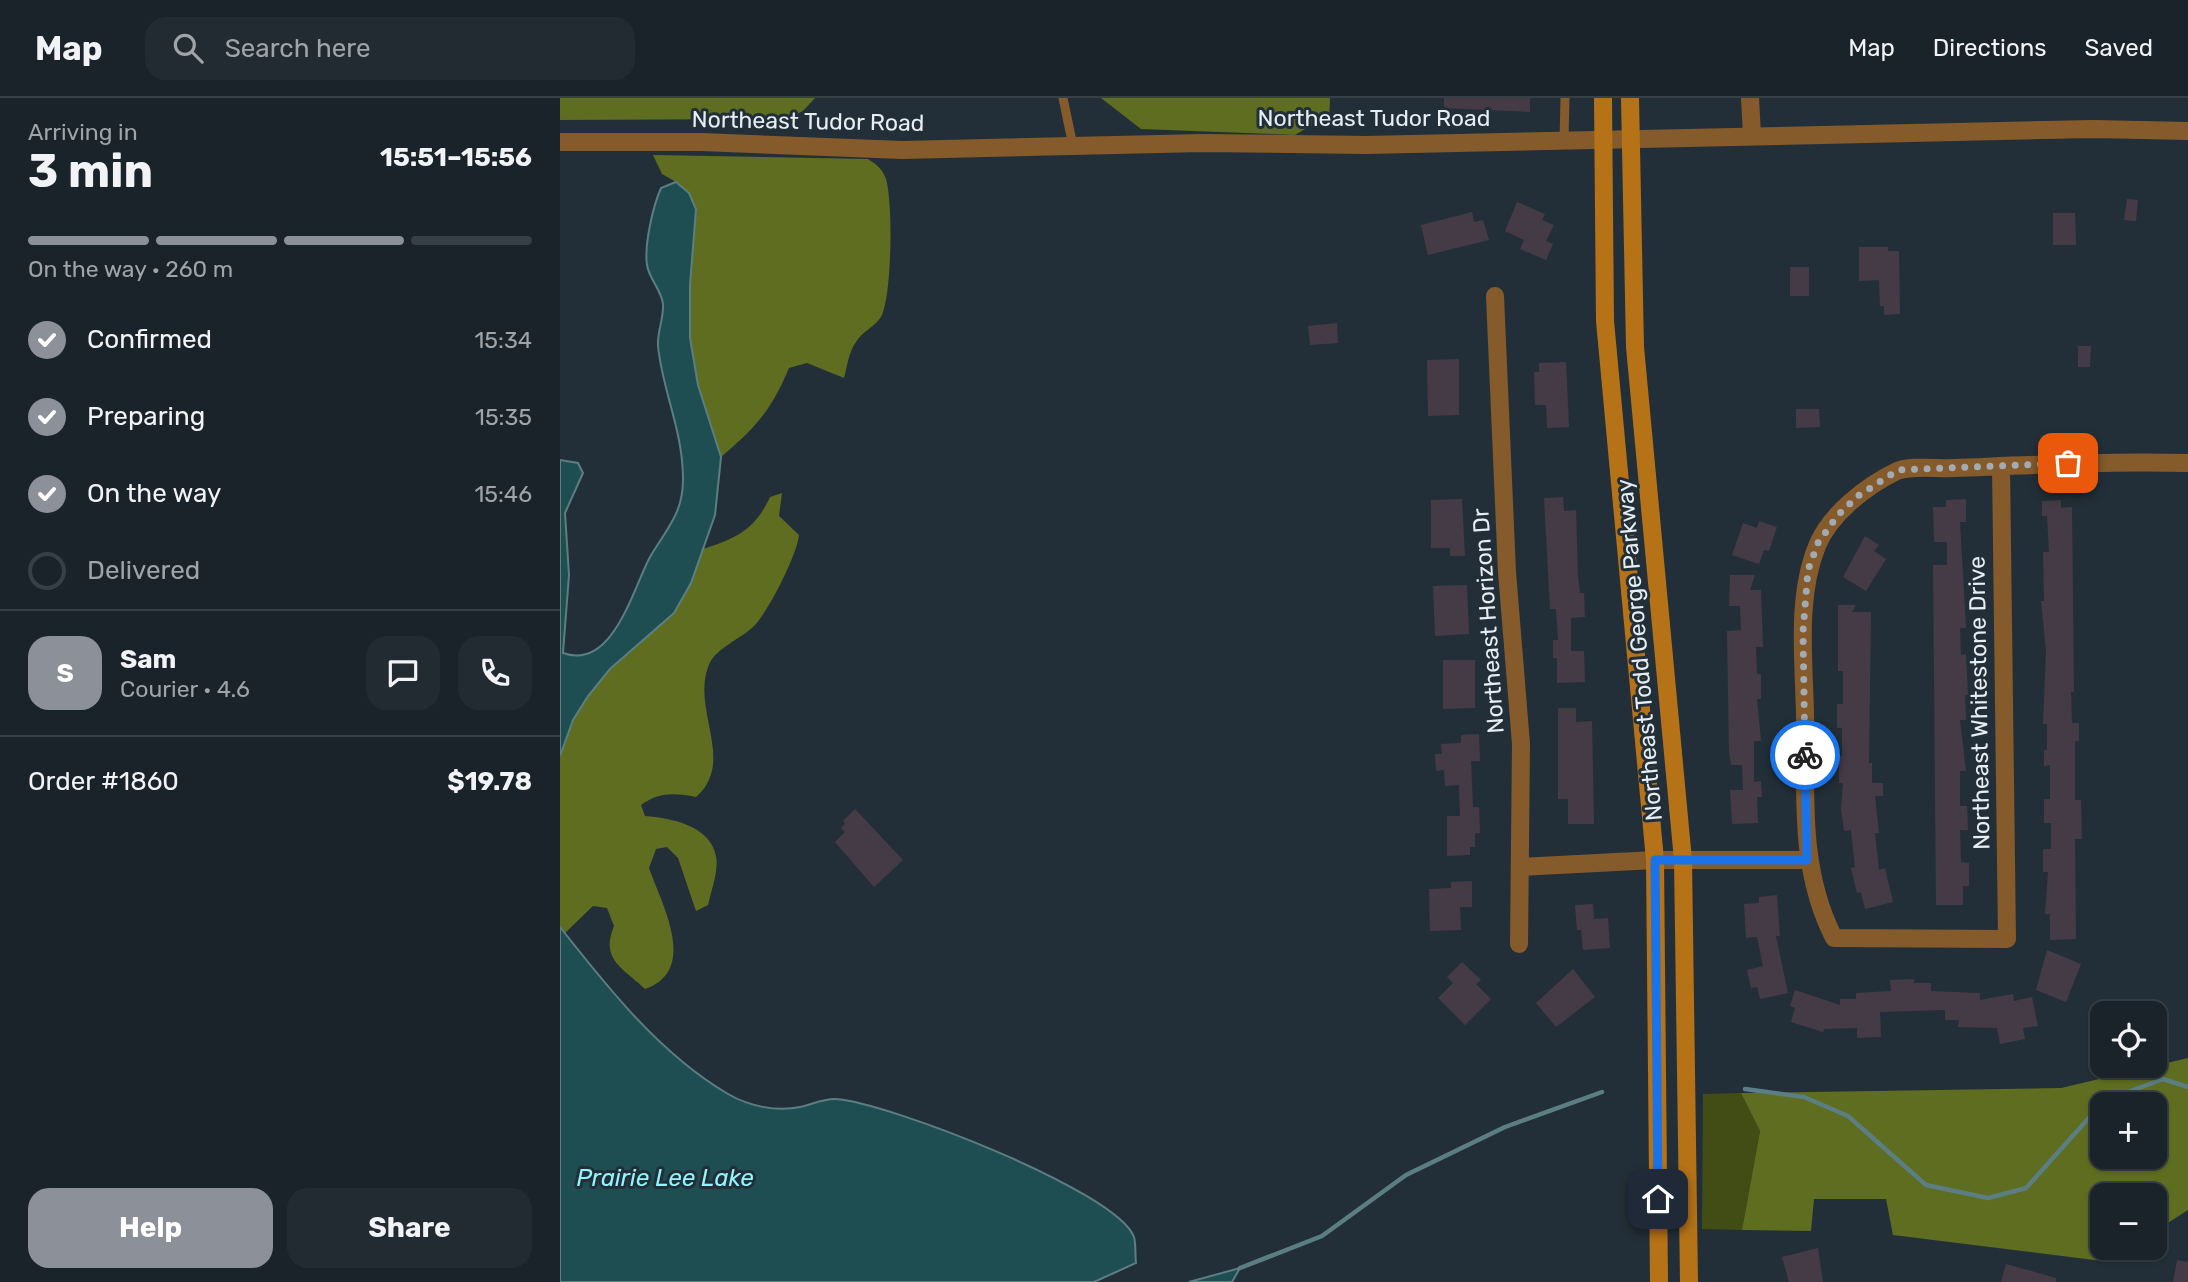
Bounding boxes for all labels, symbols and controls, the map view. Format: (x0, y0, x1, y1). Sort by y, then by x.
search box (145, 17, 635, 80)
text: Map (35, 29, 103, 68)
icon: search (169, 29, 207, 67)
text: Search here (225, 33, 370, 64)
text: Map (1848, 34, 1895, 62)
text: Directions (1933, 34, 2046, 62)
text: Saved (2084, 34, 2153, 62)
street label: Northeast Tudor Road (1258, 104, 1490, 132)
street label: Northeast Tudor Road (691, 105, 925, 137)
text: Arriving in (28, 118, 138, 146)
text: 15:51–15:56 (380, 142, 532, 173)
text: 3 min (28, 144, 153, 199)
text: On the way · 260 m (28, 255, 233, 283)
icon: check (28, 321, 66, 359)
text: Confirmed (87, 324, 212, 355)
text: 15:34 (475, 326, 532, 354)
icon: check (28, 398, 66, 436)
text: Preparing (87, 401, 205, 432)
text: 15:35 (475, 403, 532, 431)
pin (2038, 433, 2098, 493)
icon: bag (2049, 444, 2087, 482)
icon: check (28, 475, 66, 513)
text: On the way (87, 478, 221, 509)
street label: Northeast Todd George Parkway (1610, 478, 1668, 822)
text: 15:46 (474, 480, 532, 508)
street label: Northeast Horizon Dr (1466, 507, 1510, 735)
text: Delivered (87, 555, 200, 586)
street label: Northeast Whitestone Drive (1962, 556, 1996, 850)
button: chat (366, 636, 440, 710)
button: phone (458, 636, 532, 710)
text: Sam (120, 644, 176, 675)
text: S (56, 658, 74, 689)
text: Courier · 4.6 (120, 675, 250, 703)
courier (1770, 720, 1840, 790)
icon: bike (1786, 736, 1824, 774)
text: Order #1860 (28, 766, 179, 797)
text: $19.78 (447, 766, 532, 797)
map controls (2090, 1001, 2167, 1260)
button: locate (2090, 1001, 2167, 1078)
button: + (2090, 1092, 2167, 1169)
water label: Prairie Lee Lake (576, 1164, 754, 1192)
pin (1628, 1169, 1688, 1229)
icon: home (1639, 1180, 1677, 1218)
button: − (2090, 1183, 2167, 1260)
button: Help (28, 1188, 273, 1268)
button: Share (287, 1188, 532, 1268)

